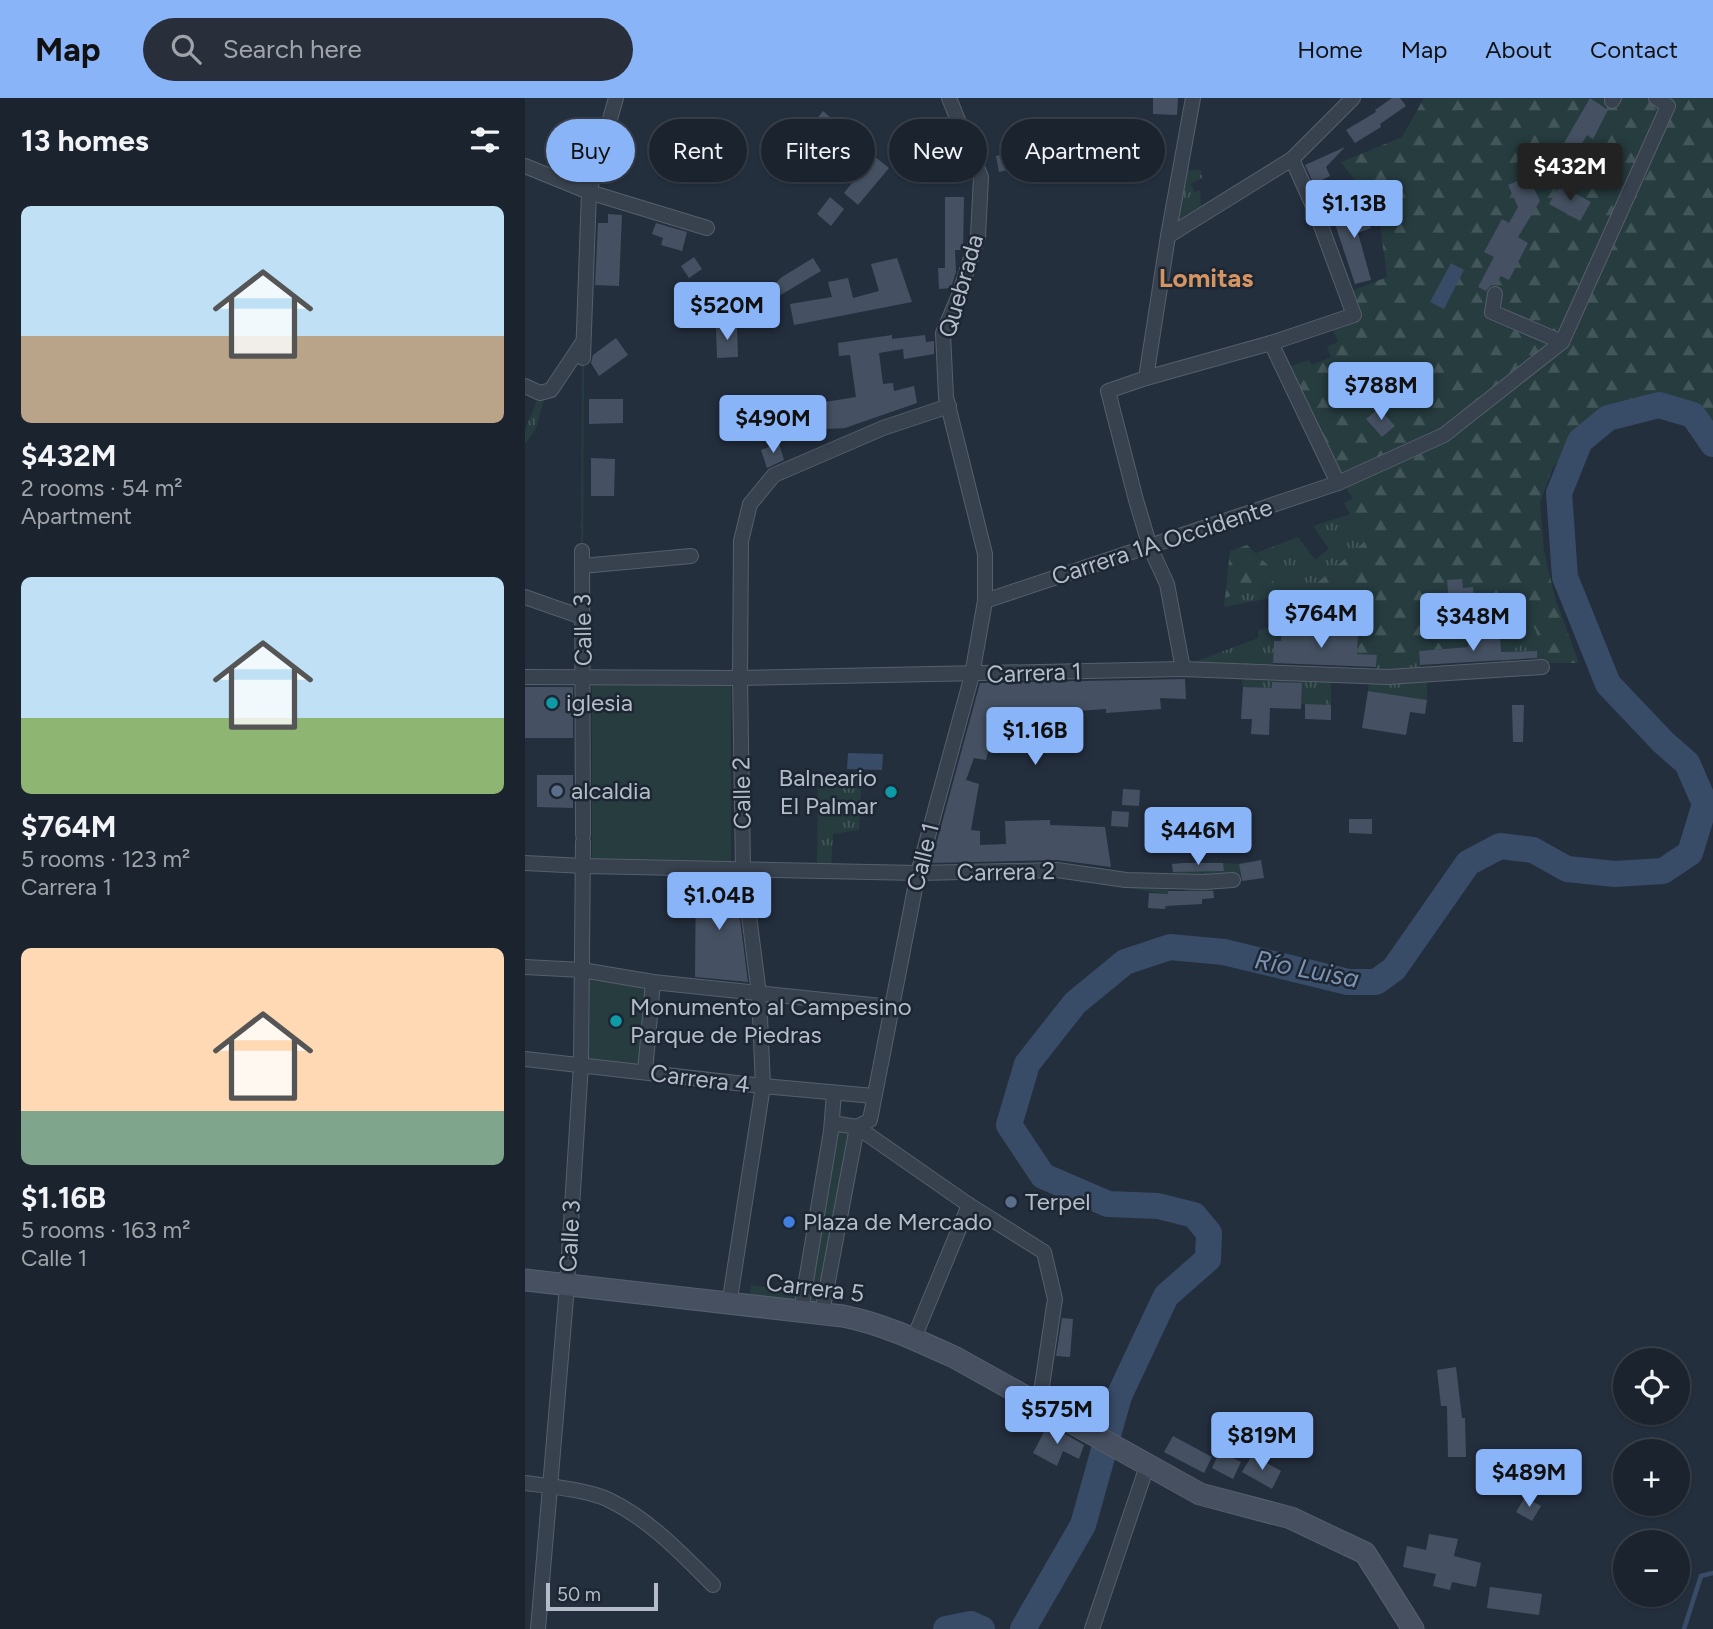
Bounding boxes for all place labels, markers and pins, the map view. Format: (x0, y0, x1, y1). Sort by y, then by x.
pin: $432M (1521, 144, 1619, 203)
pin: $1.13B (1297, 180, 1411, 240)
pin: $520M (678, 282, 776, 342)
pin: $788M (1332, 362, 1430, 422)
pin: $490M (724, 396, 822, 455)
pin: $764M (1272, 590, 1370, 650)
pin: $348M (1424, 594, 1522, 653)
place label: iglesia (566, 688, 633, 717)
marker: iglesia (544, 695, 560, 711)
pin: $1.16B (978, 708, 1092, 767)
place label: Balneario El Palmar (778, 763, 877, 820)
place label: alcaldia (571, 776, 651, 805)
marker: alcaldia (549, 783, 565, 799)
marker: Balneario El Palmar (883, 784, 899, 800)
pin: $446M (1149, 808, 1247, 867)
pin: $1.04B (662, 872, 776, 932)
place label: Monumento al Campesino Parque de Piedras (630, 992, 912, 1049)
marker: Monumento al Campesino Parque de Piedras (608, 1013, 624, 1029)
place label: Terpel (1025, 1187, 1091, 1216)
marker: Terpel (1003, 1194, 1019, 1210)
place label: Plaza de Mercado (803, 1207, 992, 1236)
marker: Plaza de Mercado (781, 1214, 797, 1230)
pin: $575M (1008, 1386, 1106, 1446)
pin: $819M (1213, 1412, 1311, 1472)
pin: $489M (1480, 1450, 1578, 1509)

